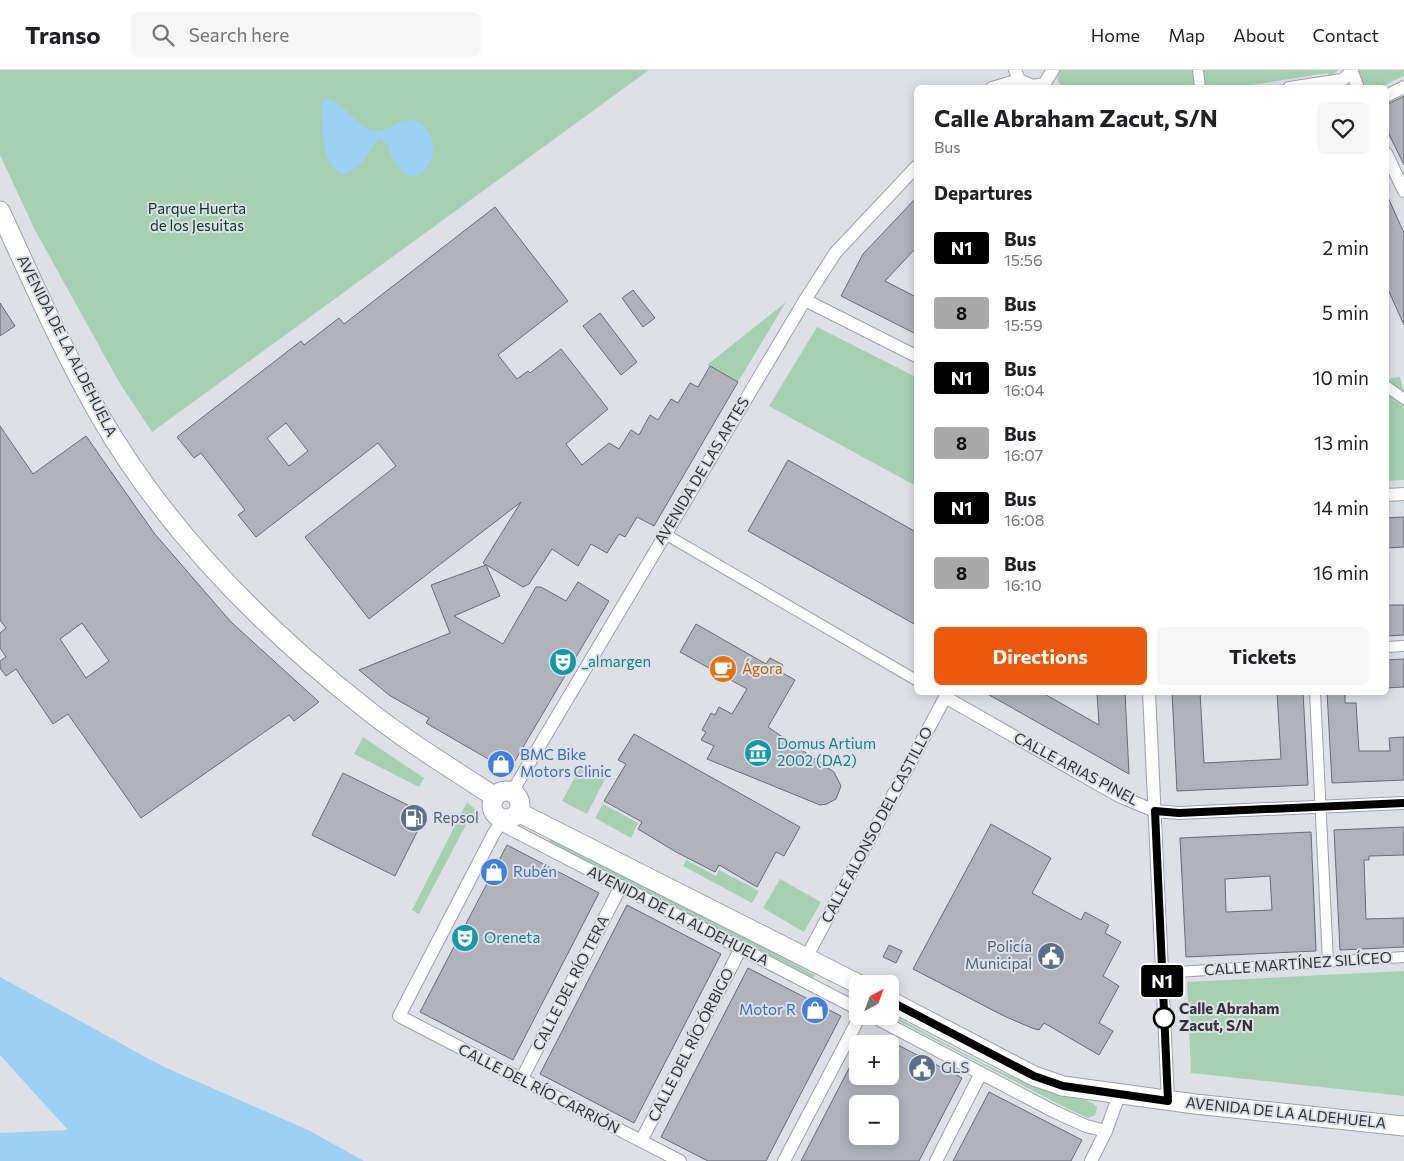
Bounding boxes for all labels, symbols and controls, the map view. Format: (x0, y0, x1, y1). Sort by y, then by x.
search box (131, 12, 481, 57)
text: Transo (25, 20, 101, 49)
icon: search (149, 21, 177, 49)
text: Search here (189, 23, 289, 46)
text: Home (1091, 24, 1140, 46)
text: Map (1168, 24, 1205, 46)
text: About (1233, 24, 1285, 46)
text: Contact (1313, 24, 1379, 46)
button: heart (1317, 102, 1369, 154)
text: Calle Abraham Zacut, S/N (934, 103, 1218, 132)
text: Bus (934, 137, 961, 156)
text: Departures (934, 181, 1032, 204)
park label: Parque Huerta de los Jesuitas (148, 199, 246, 234)
text: Bus (1004, 227, 1036, 250)
text: 2 min (1322, 236, 1369, 259)
text: N1 (951, 237, 972, 259)
text: 15:56 (1004, 250, 1043, 269)
street label: AVENIDA DE LA ALDEHUELA (14, 252, 122, 439)
text: Bus (1004, 292, 1036, 315)
text: 5 min (1322, 301, 1369, 324)
text: 8 (956, 302, 967, 324)
text: 15:59 (1004, 315, 1043, 334)
text: Bus (1004, 357, 1036, 380)
text: 10 min (1312, 366, 1369, 389)
text: N1 (951, 367, 972, 389)
text: 16:04 (1004, 380, 1044, 399)
street label: AVENIDA DE LAS ARTES (650, 393, 752, 547)
text: Bus (1004, 422, 1036, 445)
text: 13 min (1314, 431, 1369, 454)
text: 8 (956, 432, 967, 454)
text: 16:07 (1004, 445, 1043, 464)
text: Bus (1004, 487, 1036, 510)
text: 14 min (1313, 496, 1369, 519)
text: N1 (951, 497, 972, 519)
text: 16:08 (1004, 510, 1044, 529)
text: Bus (1004, 552, 1036, 575)
text: 16 min (1313, 561, 1369, 584)
text: 8 (956, 562, 967, 584)
text: 16:10 (1004, 575, 1042, 594)
button: Directions (934, 627, 1147, 685)
button: Tickets (1157, 627, 1369, 685)
theatre icon: _almargen (548, 647, 578, 677)
place label: _almargen (581, 652, 651, 670)
cafe icon: Ágora (708, 654, 738, 684)
place label: Ágora (742, 658, 783, 677)
street label: CALLE ALONSO DEL CASTILLO (817, 723, 936, 926)
street label: CALLE ARIAS PINEL (1011, 728, 1142, 809)
place label: Domus Artium 2002 (DA2) (777, 734, 876, 769)
museum icon: Domus Artium 2002 (DA2) (743, 738, 773, 768)
place label: BMC Bike Motors Clinic (520, 745, 611, 780)
shop icon: BMC Bike Motors Clinic (486, 749, 516, 779)
fuel station icon: Repsol (399, 803, 429, 833)
place label: Repsol (433, 808, 479, 826)
shop icon: Rubén (479, 857, 509, 887)
street label: AVENIDA DE LA ALDEHUELA (585, 861, 772, 969)
place label: Rubén (513, 862, 557, 880)
street label: CALLE DEL RÍO TERA (527, 912, 612, 1053)
theatre icon: Oreneta (450, 923, 480, 953)
place label: Oreneta (484, 928, 540, 946)
place label: Policía Municipal (965, 937, 1032, 972)
public building icon: Policía Municipal (1036, 941, 1066, 971)
street label: CALLE MARTÍNEZ SILÍCEO (1203, 946, 1392, 979)
street label: CALLE DEL RÍO ÓRBIGO (643, 964, 737, 1124)
line badge: N1 (1140, 965, 1184, 997)
text: N1 (1151, 970, 1173, 992)
north arrow (849, 975, 899, 1025)
map controls (849, 975, 899, 1145)
shop icon: Motor R (800, 995, 830, 1025)
place label: Calle Abraham Zacut, S/N (1179, 999, 1279, 1034)
place label: Motor R (739, 1000, 796, 1018)
marker: Calle Abraham Zacut, S/N (1153, 1007, 1175, 1029)
button: + (849, 1035, 899, 1085)
street label: CALLE DEL RÍO CARRIÓN (456, 1039, 624, 1137)
public building icon: GLS (907, 1053, 937, 1083)
place label: GLS (941, 1058, 970, 1076)
street label: AVENIDA DE LA ALDEHUELA (1185, 1093, 1387, 1131)
button: − (849, 1095, 899, 1145)

